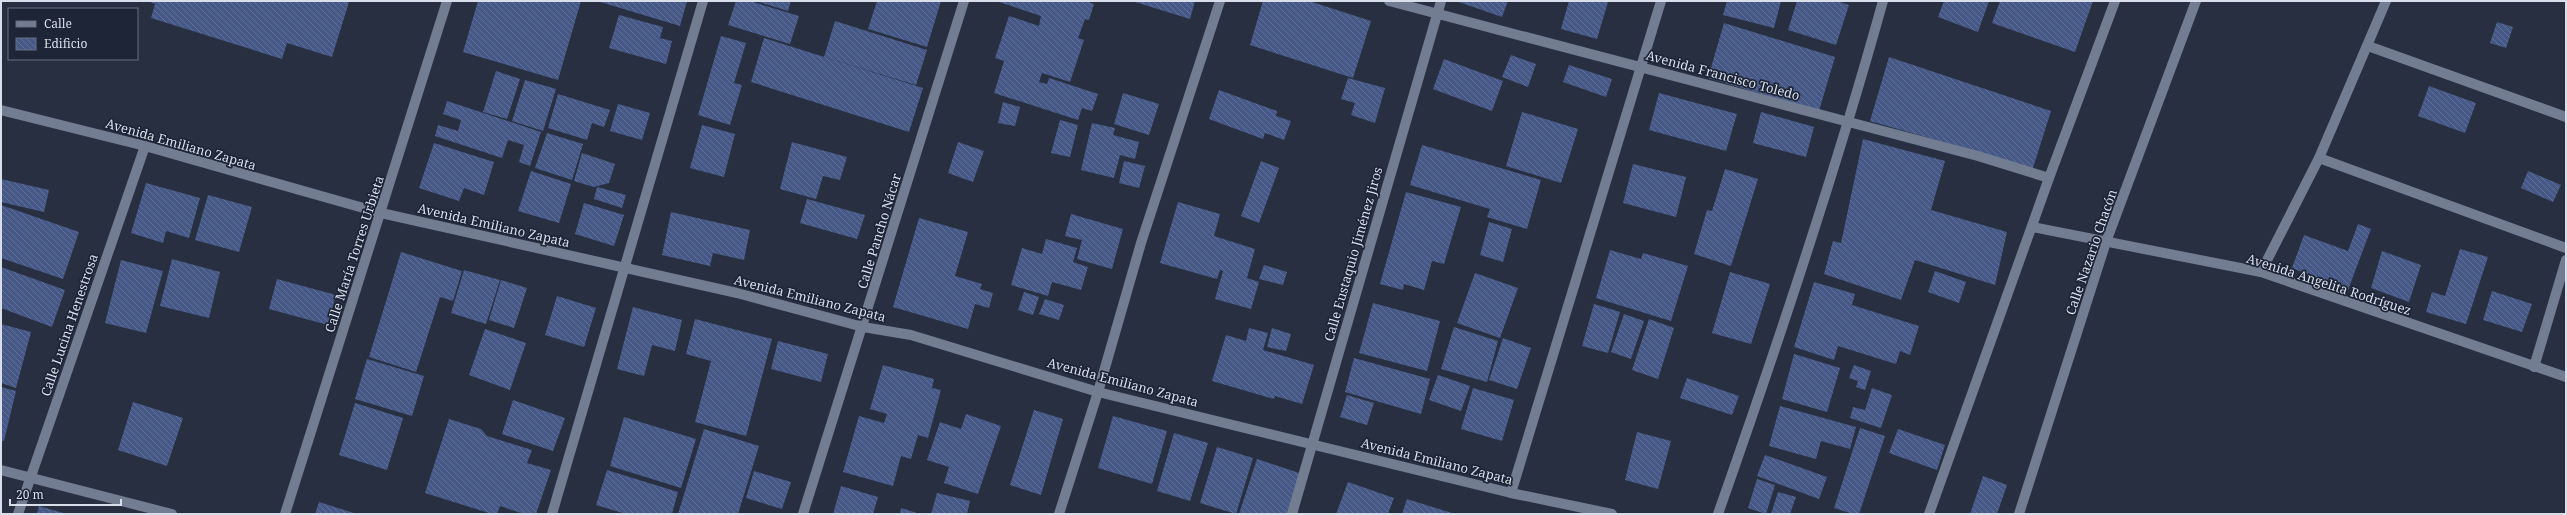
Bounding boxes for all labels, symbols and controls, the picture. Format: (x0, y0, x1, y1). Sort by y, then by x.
legend (8, 8, 138, 60)
text: Calle (44, 15, 72, 32)
text: Edificio (44, 35, 87, 52)
street label: Avenida Francisco Toledo (1644, 46, 1802, 104)
street label: Avenida Emiliano Zapata (104, 114, 258, 174)
street label: Calle Eustaquio Jiménez Jiros (1319, 165, 1387, 343)
street label: Calle Pancho Nácar (853, 171, 905, 291)
street label: Calle María Torres Urbieta (320, 173, 388, 335)
street label: Calle Nazario Chacón (2061, 186, 2121, 317)
street label: Avenida Emiliano Zapata (416, 199, 572, 251)
street label: Avenida Angelita Rodríguez (2244, 249, 2414, 319)
street label: Calle Lucina Henestrosa (36, 251, 102, 399)
street label: Avenida Emiliano Zapata (732, 270, 888, 326)
street label: Avenida Emiliano Zapata (1046, 353, 1200, 411)
street label: Avenida Emiliano Zapata (1359, 433, 1515, 489)
scale bar (10, 481, 121, 507)
text: 20 m (16, 486, 44, 503)

